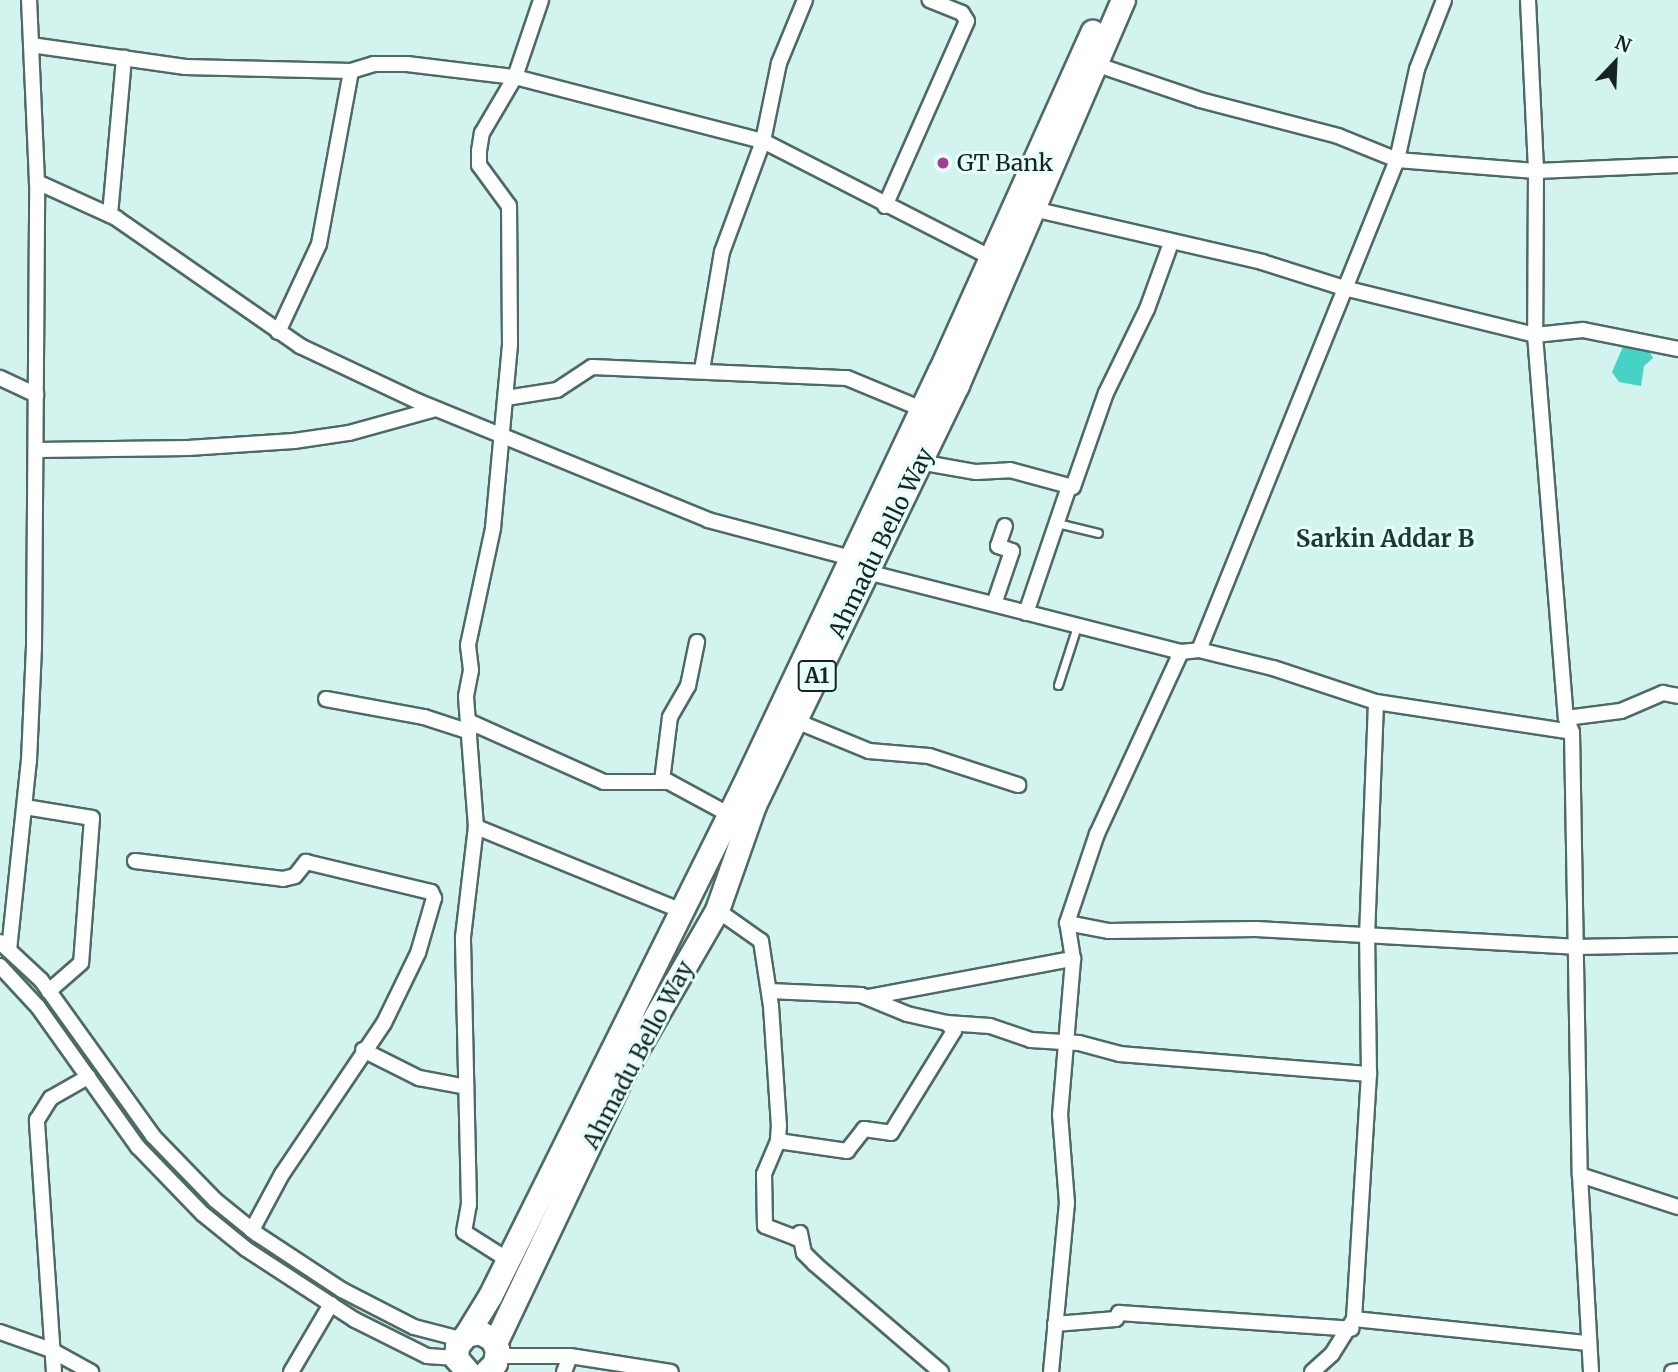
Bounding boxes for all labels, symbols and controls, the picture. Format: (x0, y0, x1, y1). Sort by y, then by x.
north arrow (1580, 28, 1650, 98)
text: N (1612, 30, 1635, 58)
place label: GT Bank (957, 149, 1053, 177)
marker: GT Bank (935, 155, 951, 171)
street label: Ahmadu Bello Way (823, 443, 939, 643)
district label: Sarkin Addar B (1296, 525, 1474, 553)
road number: A1 (796, 658, 838, 694)
street label: Ahmadu Bello Way (577, 956, 699, 1154)

